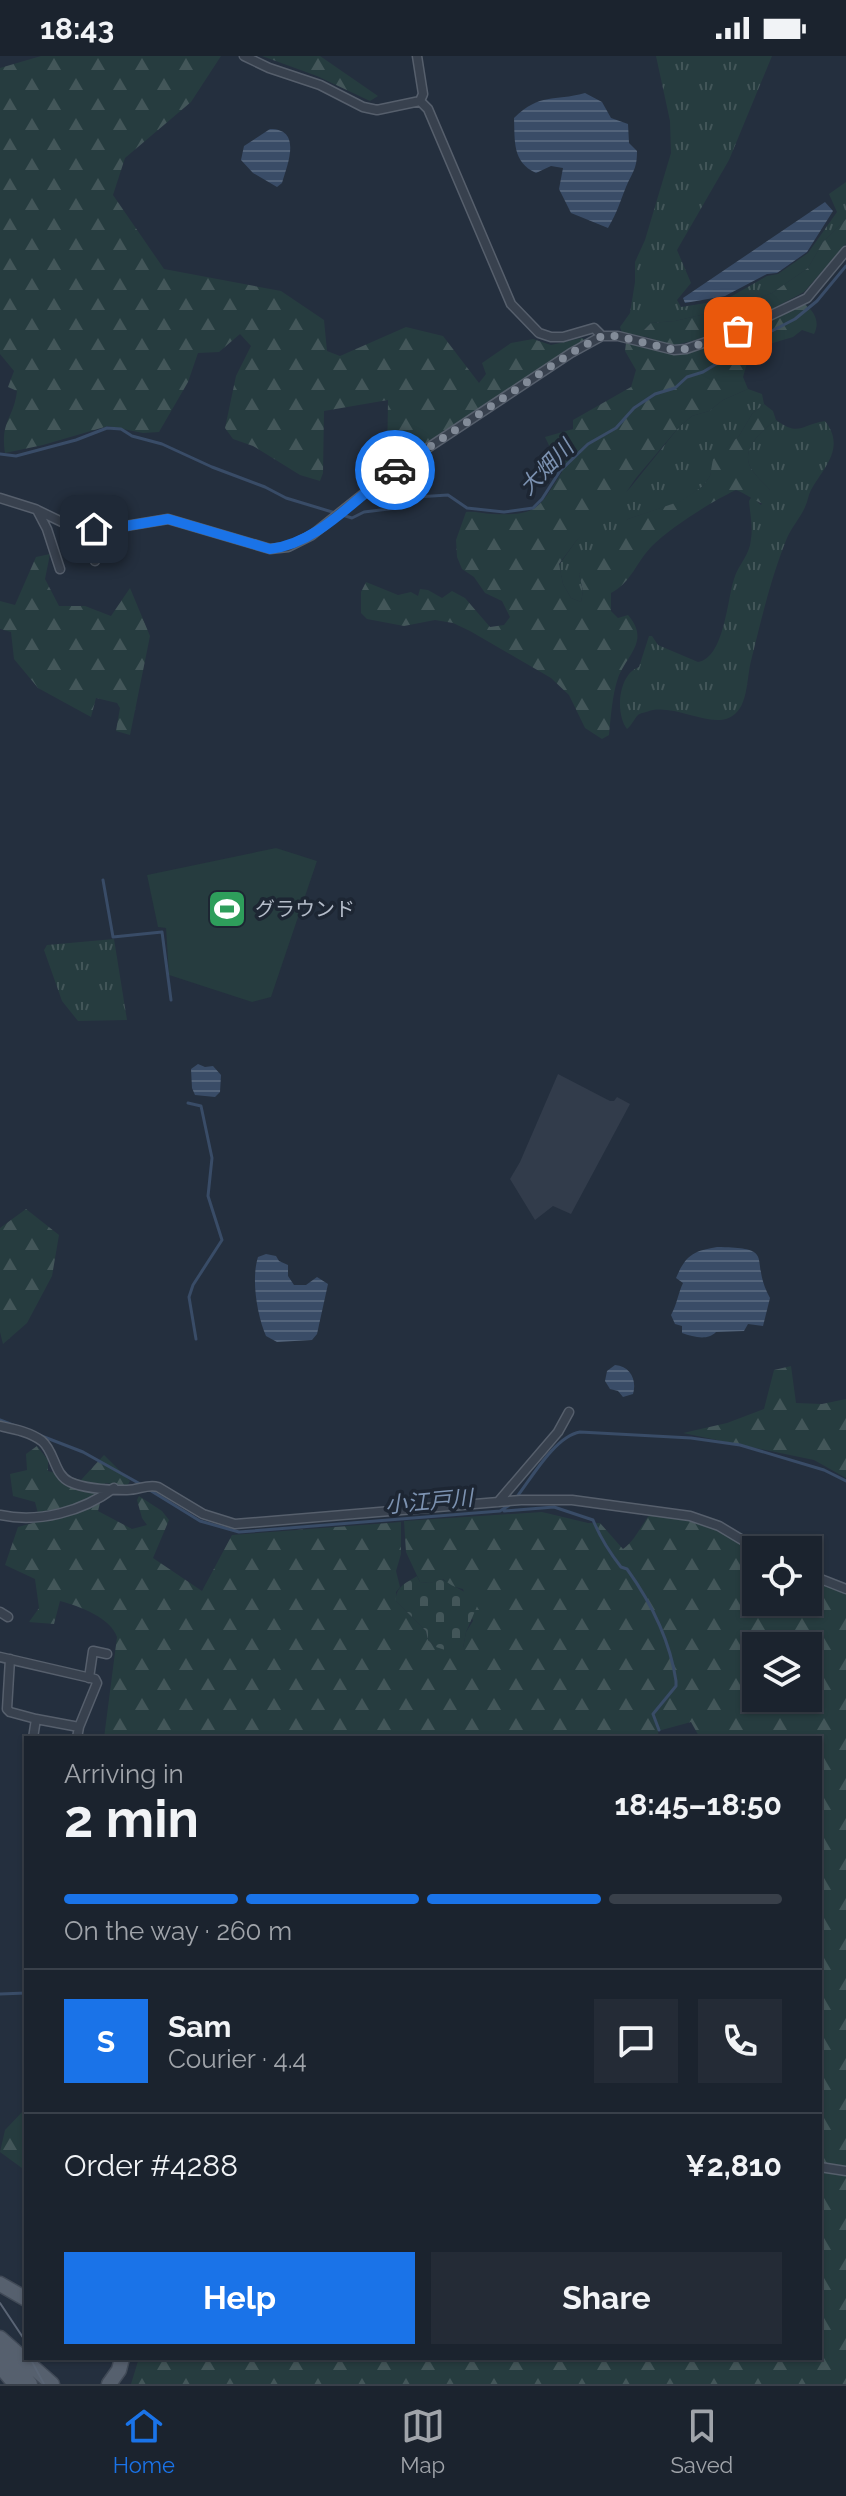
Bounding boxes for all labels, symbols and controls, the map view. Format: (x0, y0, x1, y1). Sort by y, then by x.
text: 18:43 (40, 11, 114, 46)
pin (704, 297, 772, 365)
icon: bag (716, 309, 760, 353)
courier (355, 430, 435, 510)
water label: 大畑川 (514, 433, 580, 500)
icon: car (373, 448, 417, 492)
pin (60, 495, 128, 563)
icon: home (72, 507, 116, 551)
sports icon: グラウンド (206, 888, 248, 930)
place label: グラウンド (255, 897, 355, 921)
water label: 小江戸川 (384, 1484, 476, 1518)
map controls (742, 1536, 822, 1712)
button: locate (742, 1536, 822, 1616)
button: layers (742, 1632, 822, 1712)
text: Arriving in (64, 1759, 184, 1789)
text: 18:45–18:50 (614, 1787, 782, 1822)
text: 2 min (64, 1788, 199, 1849)
text: On the way · 260 m (64, 1916, 292, 1946)
button: chat (594, 1999, 678, 2083)
button: phone (698, 1999, 782, 2083)
text: Sam (168, 2009, 231, 2044)
text: S (97, 2024, 115, 2059)
text: Courier · 4.4 (168, 2044, 307, 2074)
text: Order #4288 (64, 2148, 238, 2183)
text: ¥2,810 (685, 2148, 782, 2183)
button: Help (64, 2252, 415, 2344)
button: Share (431, 2252, 782, 2344)
tab: Home (113, 2404, 175, 2478)
tab: Map (400, 2404, 445, 2478)
tab: Saved (670, 2404, 733, 2478)

